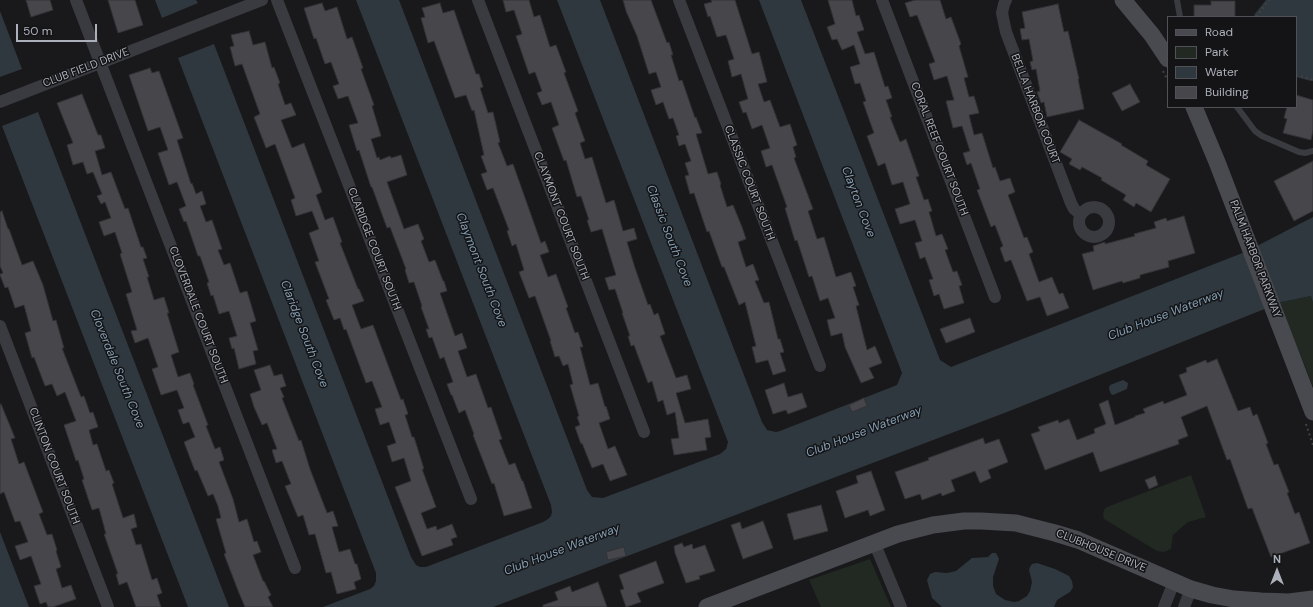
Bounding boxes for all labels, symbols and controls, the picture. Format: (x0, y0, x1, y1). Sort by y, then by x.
scale bar (18, 16, 99, 42)
legend (1167, 16, 1297, 108)
text: 50 m (23, 23, 52, 39)
text: Road (1205, 24, 1233, 40)
text: Park (1205, 44, 1229, 60)
street label: CLUB FIELD DRIVE (41, 45, 131, 91)
street label: BELLA HARBOR COURT (1008, 52, 1062, 166)
text: Water (1205, 64, 1238, 80)
street label: CORAL REEF COURT SOUTH (907, 80, 971, 218)
text: Building (1205, 84, 1249, 100)
street label: CLASSIC COURT SOUTH (721, 124, 777, 242)
street label: CLAYMONT COURT SOUTH (530, 150, 592, 282)
water label: Clayton Cove (838, 164, 878, 240)
water label: Classic South Cove (643, 183, 695, 289)
street label: CLARIDGE COURT SOUTH (345, 186, 403, 312)
street label: PALM HARBOR PARKWAY (1226, 198, 1284, 320)
water label: Claymont South Cove (452, 211, 510, 329)
street label: CLOVERDALE COURT SOUTH (166, 245, 230, 385)
water label: Claridge South Cove (277, 278, 331, 390)
water label: Club House Waterway (1106, 286, 1226, 344)
water label: Cloverdale South Cove (87, 307, 147, 431)
water label: Club House Waterway (804, 403, 924, 461)
street label: CLINTON COURT SOUTH (26, 406, 82, 526)
water label: Club House Waterway (502, 521, 622, 579)
street label: CLUBHOUSE DRIVE (1054, 527, 1148, 575)
north arrow (1257, 551, 1297, 591)
text: N (1273, 552, 1281, 566)

